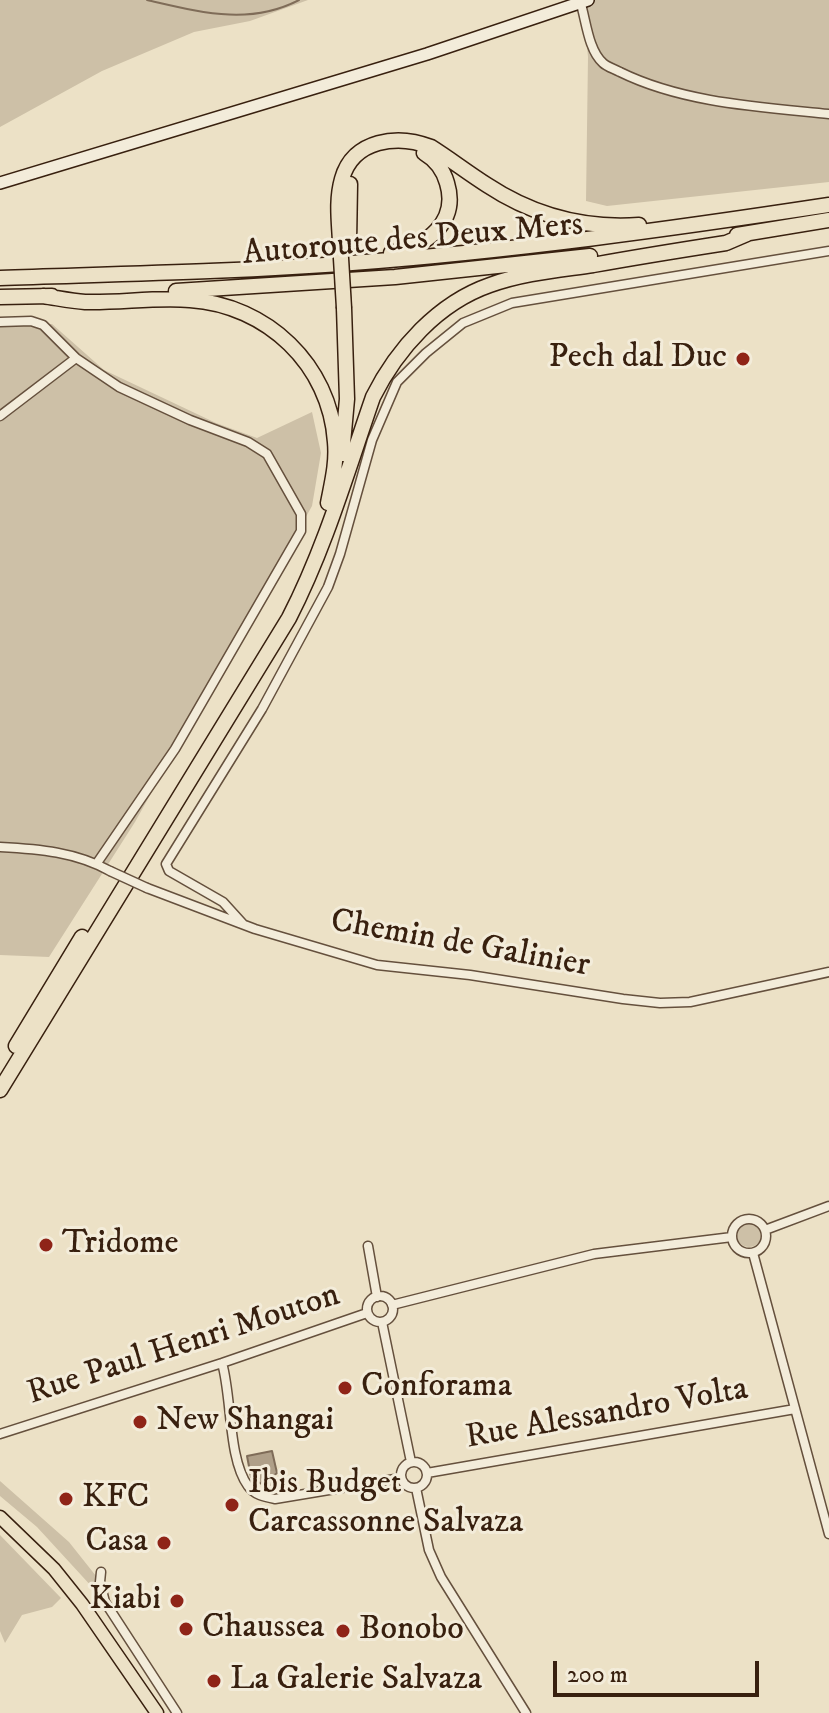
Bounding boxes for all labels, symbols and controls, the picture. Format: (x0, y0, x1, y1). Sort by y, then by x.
street label: Autoroute des Deux Mers (241, 206, 585, 276)
place label: Pech dal Duc (549, 339, 727, 379)
marker: Pech dal Duc (734, 350, 752, 368)
street label: Chemin de Galinier (327, 902, 593, 988)
place label: Tridome (62, 1225, 179, 1265)
marker: Tridome (37, 1236, 55, 1254)
street label: Rue Paul Henri Mouton (23, 1276, 345, 1416)
place label: Conforama (361, 1368, 512, 1408)
street label: Rue Alessandro Volta (463, 1370, 751, 1460)
marker: Conforama (336, 1379, 354, 1397)
place label: New Shangai (156, 1402, 334, 1442)
marker: New Shangai (131, 1413, 149, 1431)
place label: Ibis Budget Carcassonne Salvaza (248, 1465, 524, 1544)
place label: KFC (82, 1479, 149, 1519)
marker: KFC (57, 1490, 75, 1508)
marker: Ibis Budget Carcassonne Salvaza (223, 1496, 241, 1514)
place label: Casa (85, 1523, 148, 1563)
marker: Casa (155, 1534, 173, 1552)
place label: Kiabi (89, 1581, 161, 1621)
marker: Kiabi (168, 1592, 186, 1610)
place label: Chaussea (202, 1609, 325, 1649)
place label: Bonobo (359, 1611, 464, 1651)
marker: Chaussea (177, 1620, 195, 1638)
marker: Bonobo (334, 1622, 352, 1640)
scale bar (557, 1645, 763, 1695)
text: 200 m (567, 1660, 628, 1690)
place label: La Galerie Salvaza (230, 1661, 482, 1701)
marker: La Galerie Salvaza (205, 1672, 223, 1690)

